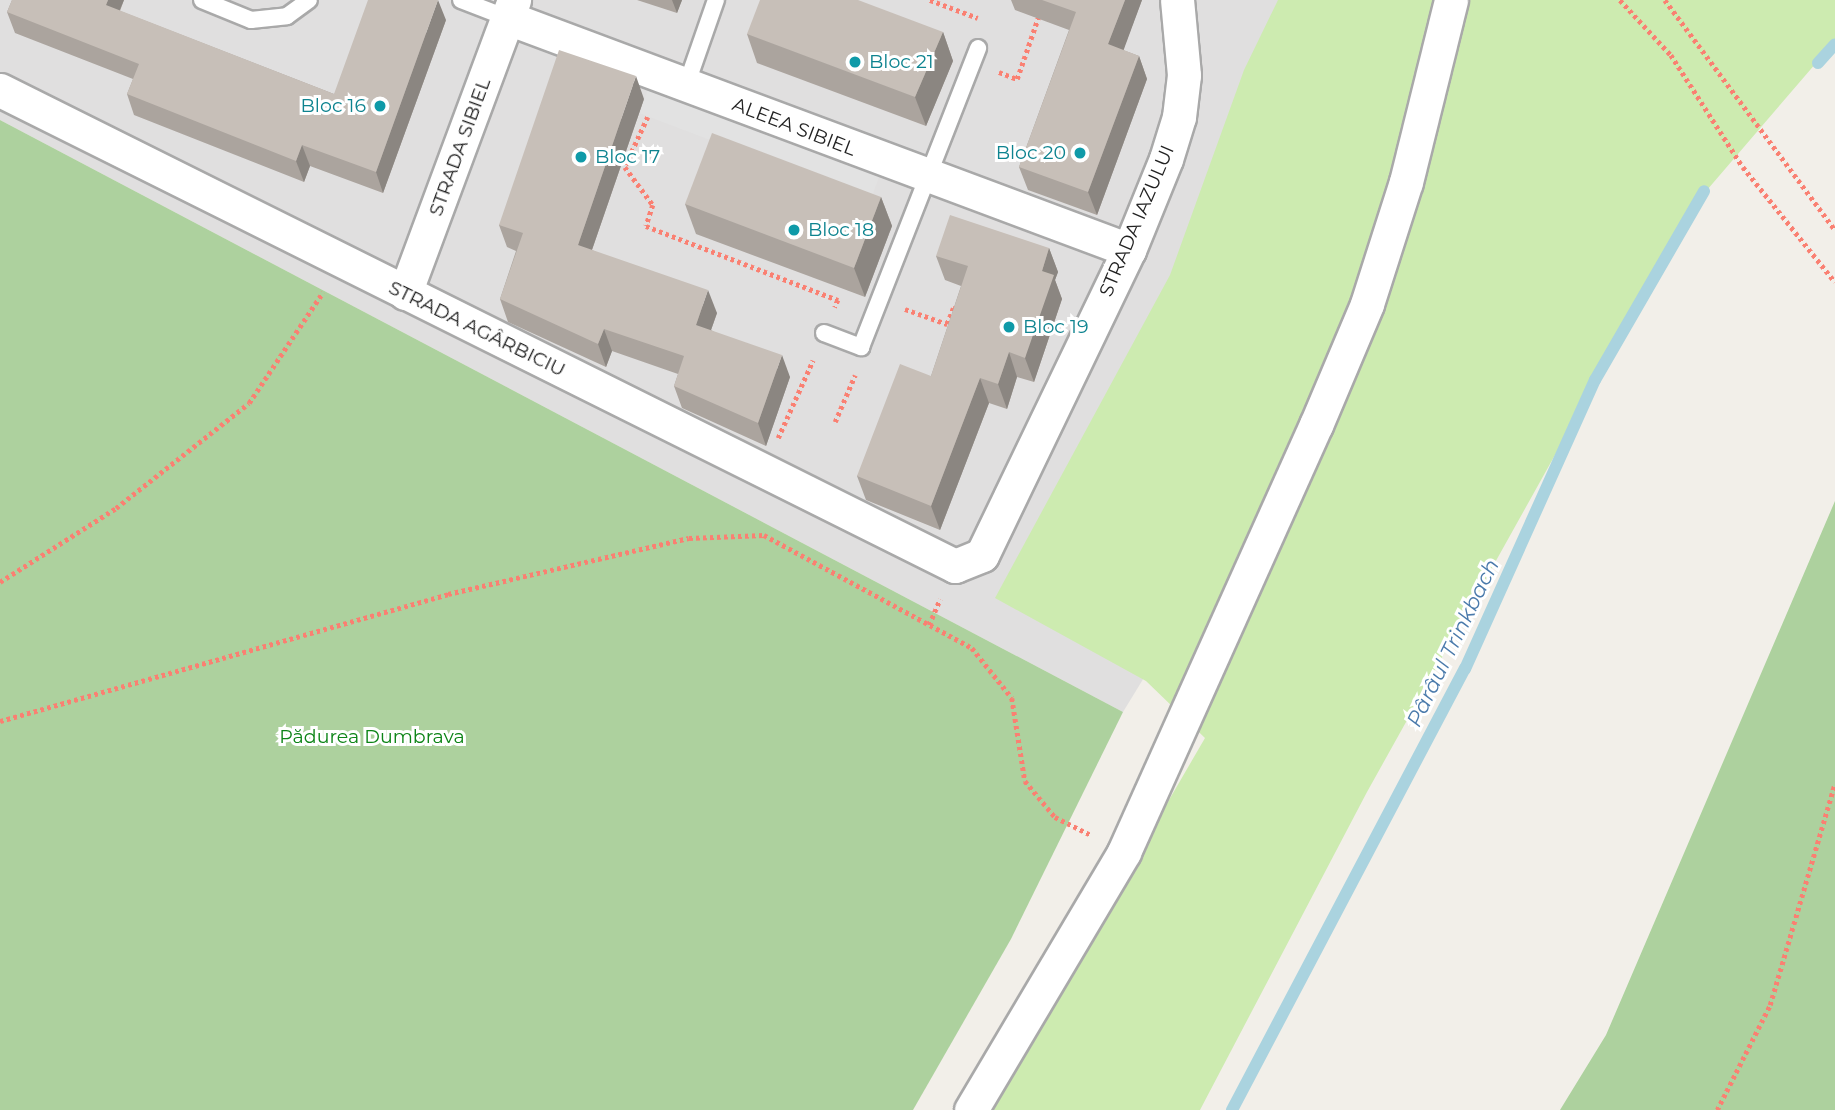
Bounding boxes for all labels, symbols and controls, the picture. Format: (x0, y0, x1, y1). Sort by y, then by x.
place label: Bloc 21 (869, 51, 934, 73)
marker: Bloc 21 (847, 54, 863, 70)
street label: STRADA SIBIEL (424, 75, 496, 219)
street label: ALEEA SIBIEL (729, 93, 859, 161)
place label: Bloc 16 (301, 95, 366, 117)
marker: Bloc 16 (372, 98, 388, 114)
place label: Bloc 20 (996, 142, 1066, 164)
street label: STRADA IAZULUI (1095, 142, 1179, 300)
marker: Bloc 20 (1072, 145, 1088, 161)
place label: Bloc 17 (595, 146, 660, 168)
marker: Bloc 17 (573, 149, 589, 165)
place label: Bloc 18 (808, 219, 874, 241)
marker: Bloc 18 (786, 222, 802, 238)
street label: STRADA AGÂRBICIU (385, 276, 569, 382)
place label: Bloc 19 (1023, 316, 1088, 338)
marker: Bloc 19 (1001, 319, 1017, 335)
water label: Pârâul Trinkbach (1401, 555, 1505, 731)
park label: Pădurea Dumbrava (279, 726, 465, 748)

